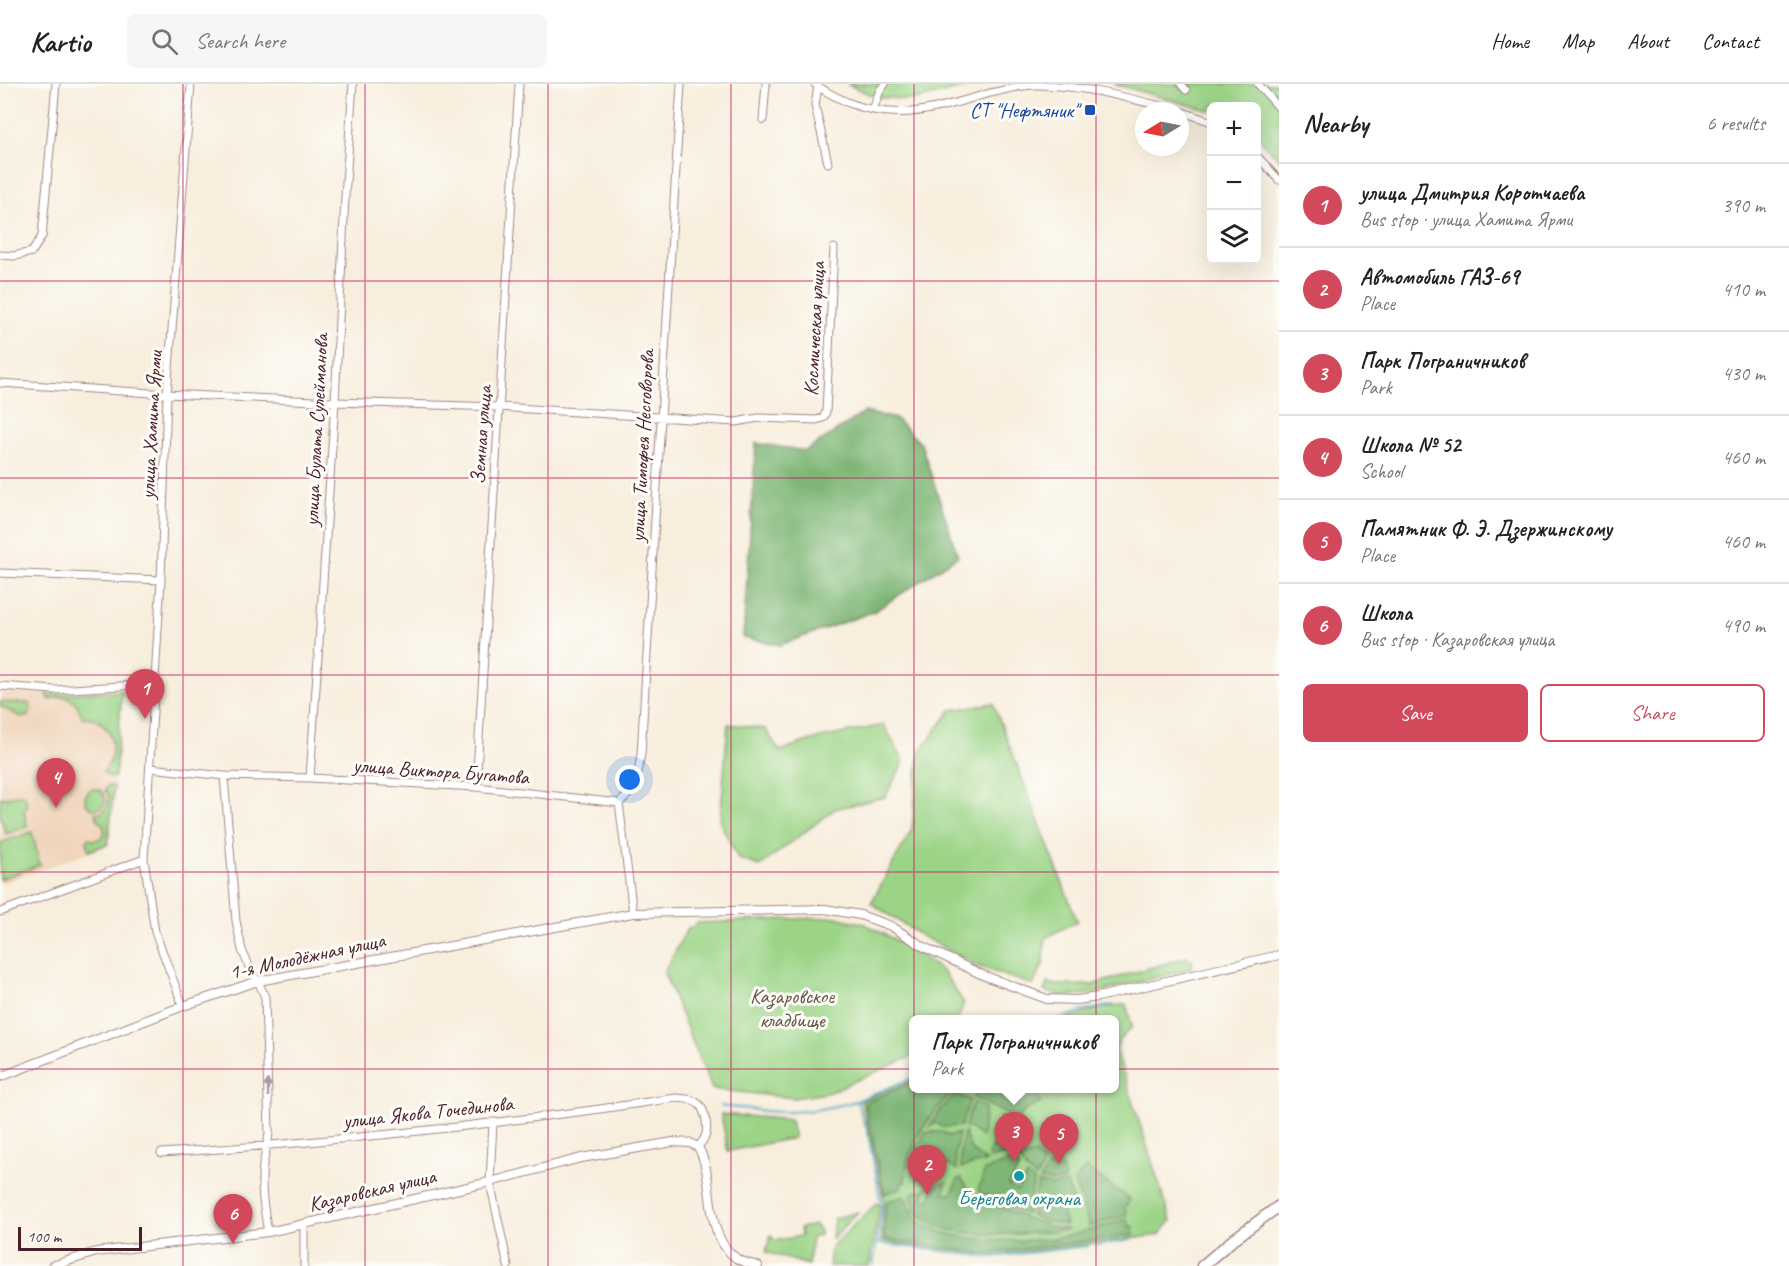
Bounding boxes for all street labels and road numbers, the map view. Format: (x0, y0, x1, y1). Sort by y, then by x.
street label: Космическая улица (798, 260, 831, 397)
street label: улица Булата Сулейманова (298, 331, 334, 529)
street label: улица Тимофея Несговорова (624, 347, 660, 545)
street label: улица Хамита Ярми (134, 349, 168, 502)
street label: Земная улица (465, 382, 498, 485)
street label: улица Виктора Бугатова (350, 752, 532, 790)
street label: 1-я Молодёжная улица (227, 926, 389, 985)
street label: улица Якова Точединова (340, 1090, 516, 1134)
street label: Казаровская улица (306, 1162, 440, 1218)

